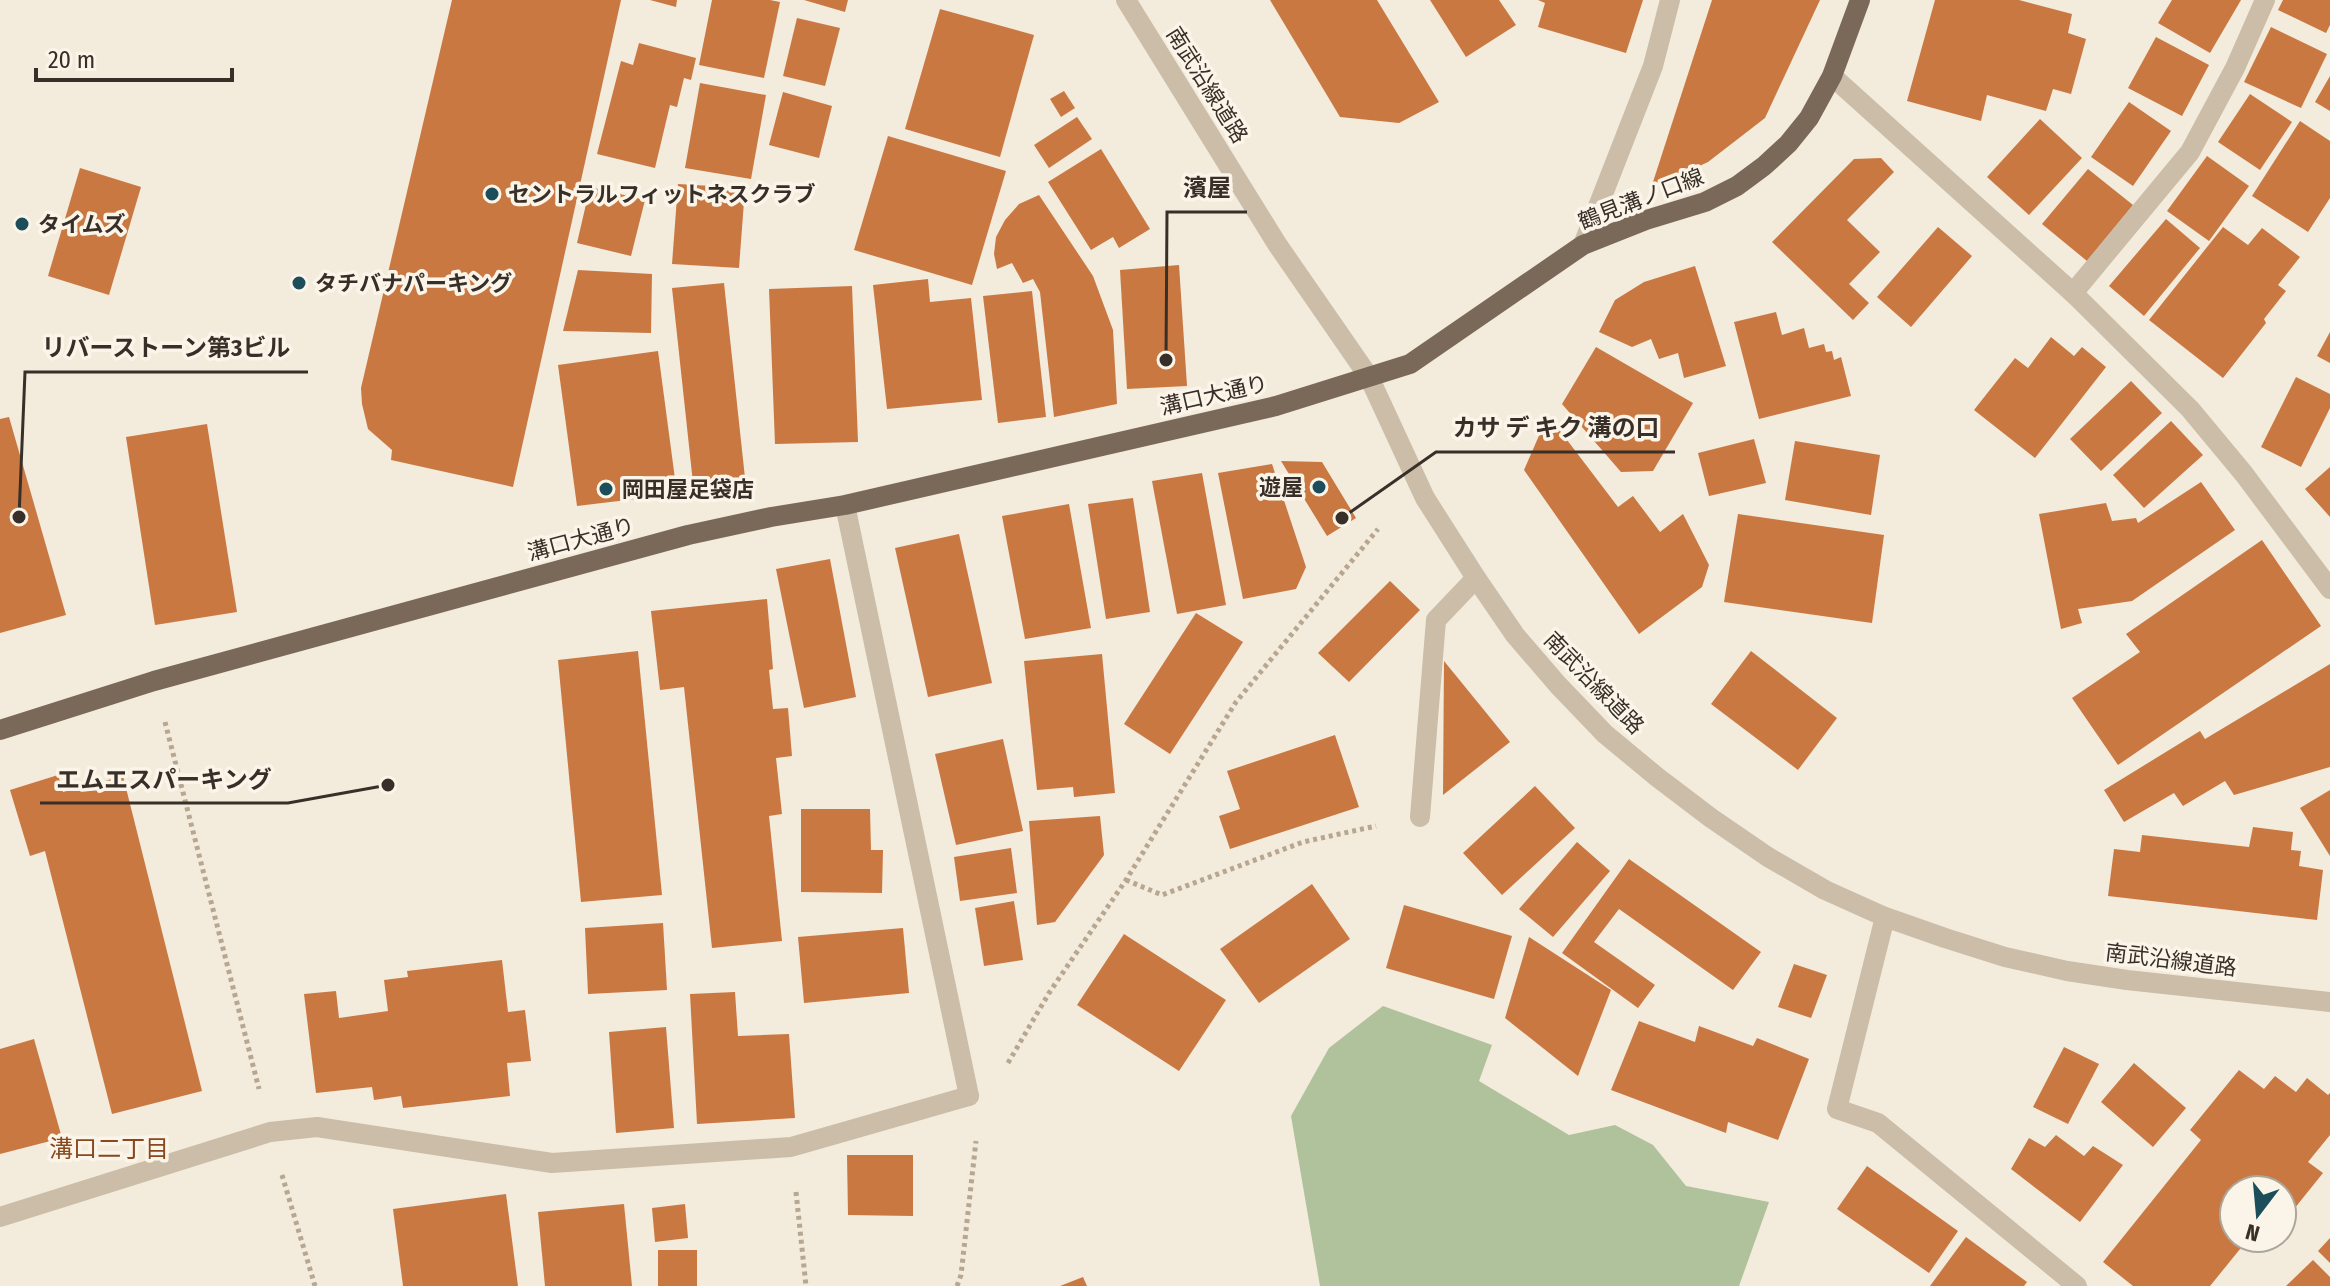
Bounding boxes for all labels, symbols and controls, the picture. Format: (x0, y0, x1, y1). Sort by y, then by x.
street label: 南武沿線道路 (1161, 22, 1253, 148)
scale bar (36, 32, 232, 82)
text: 20 m (48, 46, 95, 74)
street label: 鶴見溝ノ口線 (1575, 163, 1707, 235)
callout: 濱屋 (1167, 164, 1247, 212)
text: 濱屋 (1183, 174, 1231, 202)
place label: セントラルフィットネスクラブ (508, 181, 816, 208)
marker: セントラルフィットネスクラブ (483, 185, 501, 203)
place label: タイムズ (38, 211, 126, 238)
marker: タイムズ (13, 215, 31, 233)
place label: タチバナパーキング (315, 270, 512, 297)
marker: タチバナパーキング (290, 274, 308, 292)
callout: リバーストーン第3ビル (25, 324, 308, 372)
text: リバーストーン第3ビル (42, 334, 290, 362)
street label: 溝口大通り (1157, 369, 1271, 421)
callout: カサ デ キク 溝の口 (1436, 404, 1675, 452)
text: カサ デ キク 溝の口 (1453, 414, 1659, 442)
place label: 遊屋 (1259, 474, 1303, 501)
place label: 岡田屋足袋店 (622, 476, 754, 503)
marker: 遊屋 (1310, 478, 1328, 496)
marker: 岡田屋足袋店 (597, 480, 615, 498)
street label: 溝口大通り (524, 512, 638, 566)
street label: 南武沿線道路 (1538, 626, 1650, 740)
callout: エムエスパーキング (40, 755, 288, 803)
text: エムエスパーキング (56, 766, 272, 794)
street label: 南武沿線道路 (2104, 939, 2238, 981)
district label: 溝口二丁目 (49, 1135, 169, 1163)
north arrow (2218, 1174, 2298, 1254)
text: N (2243, 1218, 2263, 1248)

